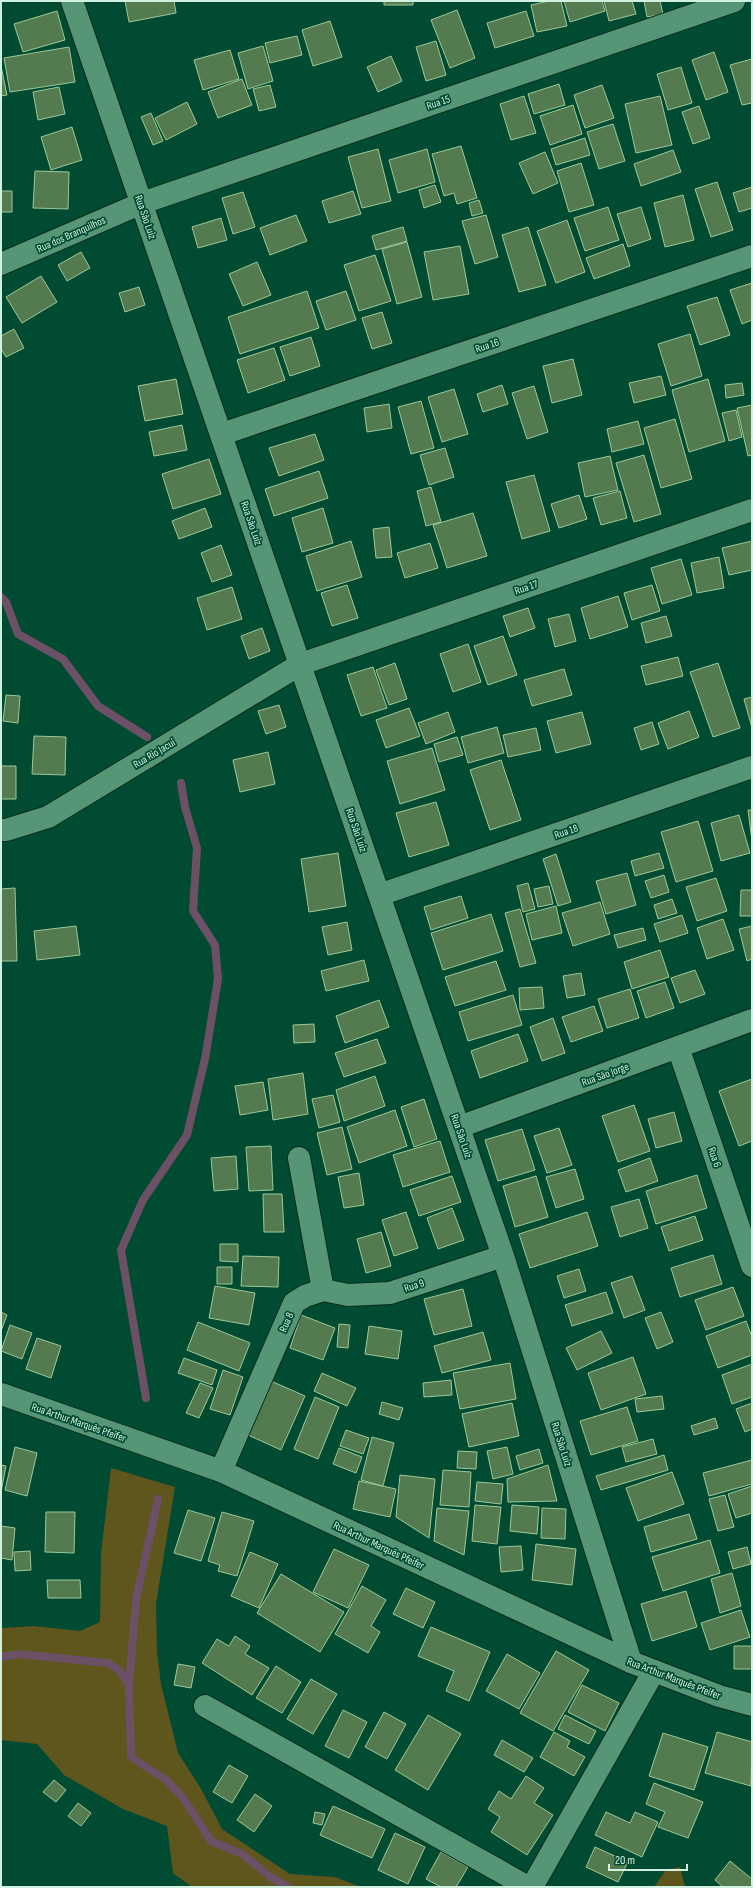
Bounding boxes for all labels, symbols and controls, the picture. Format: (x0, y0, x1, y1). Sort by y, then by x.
street label: Rua 15 (425, 92, 452, 113)
street label: Rua São Luiz (132, 193, 159, 241)
street label: Rua dos Branquilhos (35, 213, 108, 255)
street label: Rua 16 (474, 335, 501, 356)
street label: Rua São Luiz (238, 499, 265, 547)
street label: Rua 17 (513, 577, 540, 598)
street label: Rua Rio Jacuí (131, 735, 178, 771)
street label: Rua São Luiz (343, 806, 370, 854)
street label: Rua 18 (553, 821, 580, 842)
street label: Rua São Jorge (580, 1060, 631, 1089)
street label: Rua São Luiz (448, 1112, 475, 1160)
street label: Rua 6 (705, 1145, 724, 1169)
street label: Rua 9 (402, 1276, 426, 1295)
street label: Rua 8 (276, 1310, 297, 1334)
street label: Rua Arthur Marquês Pfeifer (30, 1400, 128, 1445)
street label: Rua São Luiz (548, 1420, 575, 1468)
street label: Rua Arthur Marquês Pfeifer (331, 1519, 426, 1572)
street label: Rua Arthur Marquês Pfeifer (625, 1655, 722, 1702)
scale bar (609, 1846, 687, 1872)
text: 20 m (615, 1853, 635, 1868)

